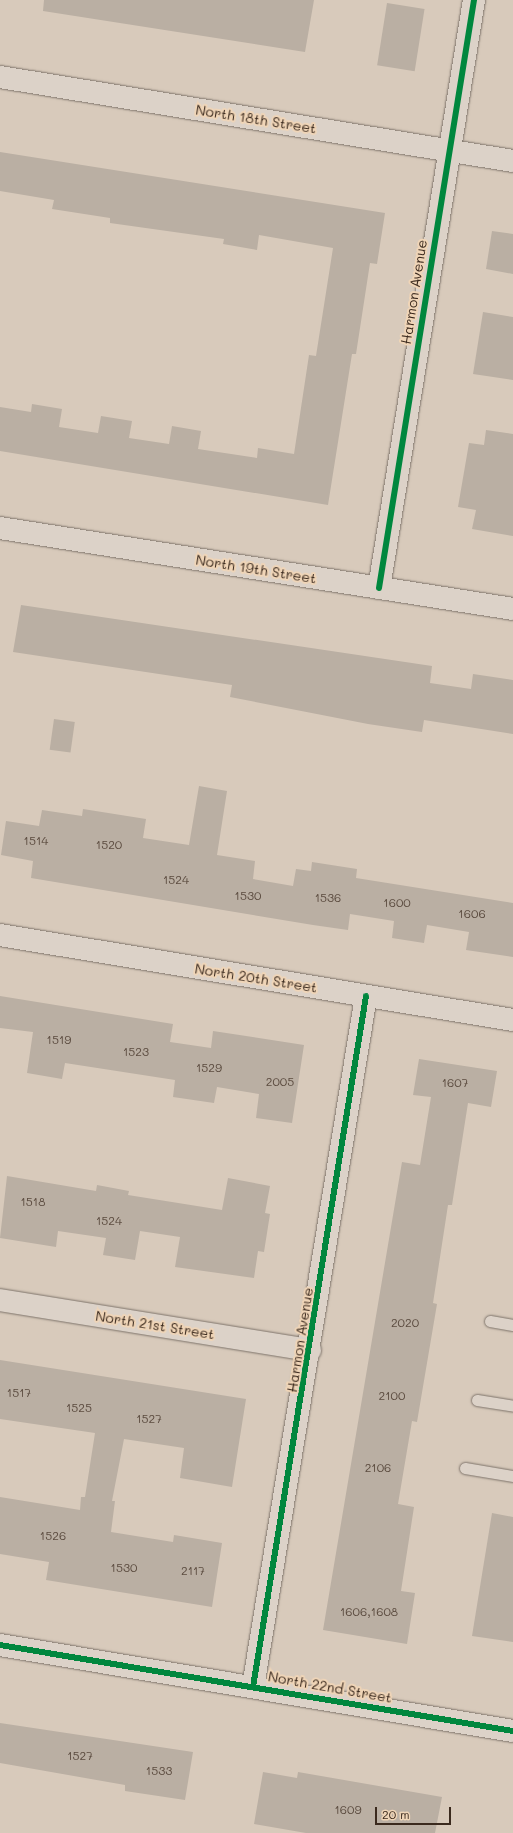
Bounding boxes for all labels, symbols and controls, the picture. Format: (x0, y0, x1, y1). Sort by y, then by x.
street label: North 18th Street (194, 101, 318, 137)
street label: Harmon Avenue (397, 238, 431, 346)
street label: North 19th Street (195, 551, 317, 587)
house number: 1514 (24, 834, 48, 848)
house number: 1520 (96, 838, 122, 852)
house number: 1524 (163, 873, 189, 887)
house number: 1530 (235, 889, 261, 903)
house number: 1536 (315, 891, 341, 905)
house number: 1600 (383, 896, 411, 910)
house number: 1606 (458, 907, 486, 921)
street label: North 20th Street (194, 960, 318, 996)
house number: 1519 (47, 1033, 71, 1047)
house number: 1523 (123, 1045, 149, 1059)
house number: 1529 (196, 1061, 222, 1075)
house number: 2005 (266, 1075, 294, 1089)
house number: 1607 (442, 1076, 468, 1090)
house number: 1518 (21, 1195, 45, 1209)
house number: 1524 (96, 1214, 122, 1228)
street label: Harmon Avenue (283, 1286, 317, 1394)
street label: North 21st Street (94, 1307, 216, 1343)
house number: 2020 (391, 1316, 419, 1330)
house number: 1517 (7, 1386, 31, 1400)
house number: 2100 (379, 1389, 405, 1403)
house number: 1525 (66, 1401, 92, 1415)
house number: 1527 (136, 1412, 162, 1426)
house number: 2106 (365, 1461, 391, 1475)
house number: 1526 (40, 1529, 66, 1543)
house number: 1530 (111, 1561, 137, 1575)
house number: 2117 (181, 1564, 205, 1578)
house number: 1606,1608 (340, 1605, 398, 1619)
street label: North 22nd Street (267, 1668, 393, 1706)
house number: 1527 (67, 1749, 93, 1763)
house number: 1533 (146, 1764, 172, 1778)
scale bar (377, 1799, 453, 1825)
house number: 1609 (334, 1803, 362, 1817)
text: 20 m (382, 1806, 410, 1822)

